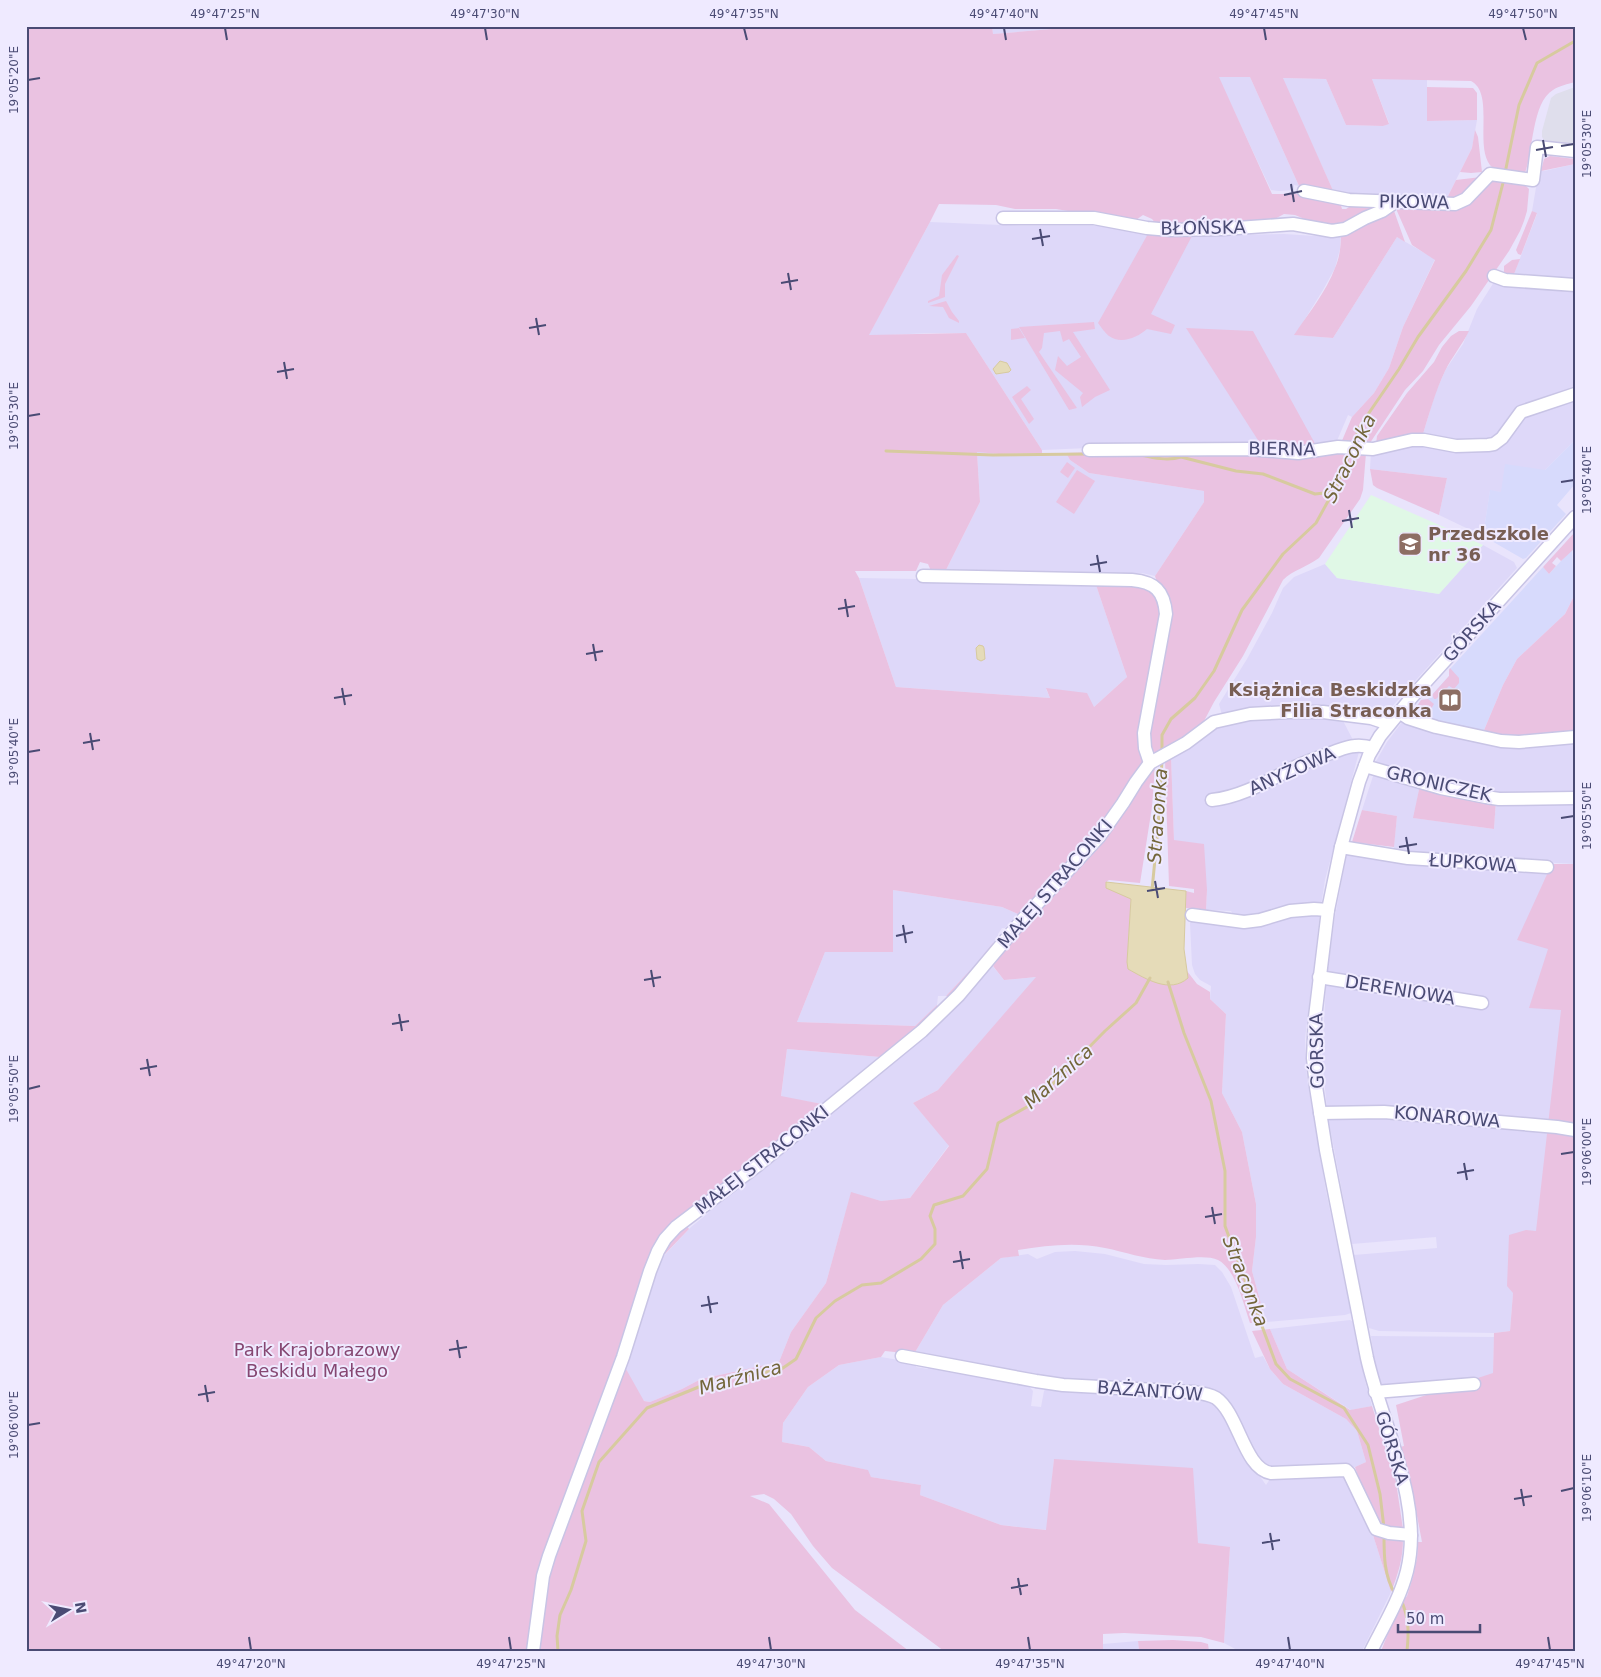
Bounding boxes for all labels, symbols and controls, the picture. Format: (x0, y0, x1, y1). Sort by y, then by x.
text: 49°47'25"N (190, 7, 260, 21)
text: 49°47'30"N (450, 7, 520, 21)
text: 49°47'35"N (709, 7, 779, 21)
text: 49°47'40"N (969, 7, 1039, 21)
text: 49°47'45"N (1229, 7, 1299, 21)
text: 49°47'50"N (1488, 7, 1558, 21)
text: 19°05'20"E (7, 46, 21, 114)
text: 19°05'30"E (1580, 110, 1594, 178)
street label: PIKOWA (1379, 190, 1450, 213)
street label: BŁOŃSKA (1160, 216, 1247, 239)
text: 19°05'30"E (7, 382, 21, 450)
water label: Straconka (1318, 410, 1380, 506)
street label: BIERNA (1248, 437, 1317, 460)
text: 19°05'40"E (1580, 446, 1594, 514)
place label: Przedszkole nr 36 (1428, 523, 1549, 565)
school or university icon: Przedszkole nr 36 (1397, 531, 1423, 557)
street label: GÓRSKA (1438, 595, 1505, 666)
place label: Książnica Beskidzka Filia Straconka (1228, 679, 1432, 721)
library icon: Książnica Beskidzka Filia Straconka (1437, 687, 1463, 713)
text: 19°05'40"E (7, 718, 21, 786)
street label: ANYŻOWA (1245, 742, 1339, 799)
street label: GRONICZEK (1384, 761, 1495, 806)
water label: Straconka (1143, 767, 1171, 865)
text: 19°05'50"E (1580, 782, 1594, 850)
street label: MAŁEJ STRACONKI (993, 815, 1116, 952)
street label: ŁUPKOWA (1427, 849, 1518, 876)
street label: DERENIOWA (1344, 970, 1457, 1009)
street label: GÓRSKA (1305, 1012, 1328, 1089)
water label: Marźnica (1019, 1039, 1097, 1113)
text: 19°05'50"E (7, 1055, 21, 1123)
street label: MAŁEJ STRACONKI (691, 1101, 833, 1218)
street label: KONAROWA (1393, 1101, 1502, 1132)
text: 19°06'00"E (1580, 1118, 1594, 1186)
water label: Straconka (1219, 1232, 1273, 1330)
park label: Park Krajobrazowy Beskidu Małego (234, 1339, 401, 1381)
water label: Marźnica (696, 1355, 784, 1399)
street label: BAŻANTÓW (1097, 1376, 1204, 1405)
text: 19°06'00"E (7, 1391, 21, 1459)
street label: GÓRSKA (1371, 1409, 1414, 1488)
text: 19°06'10"E (1580, 1454, 1594, 1522)
north arrow (42, 1584, 92, 1634)
text: N (72, 1601, 90, 1615)
scale bar (1398, 1602, 1481, 1634)
text: 50 m (1406, 1610, 1444, 1628)
text: 49°47'20"N (216, 1657, 286, 1671)
text: 49°47'25"N (476, 1657, 546, 1671)
text: 49°47'30"N (736, 1657, 806, 1671)
text: 49°47'35"N (995, 1657, 1065, 1671)
text: 49°47'40"N (1255, 1657, 1325, 1671)
text: 49°47'45"N (1515, 1657, 1585, 1671)

